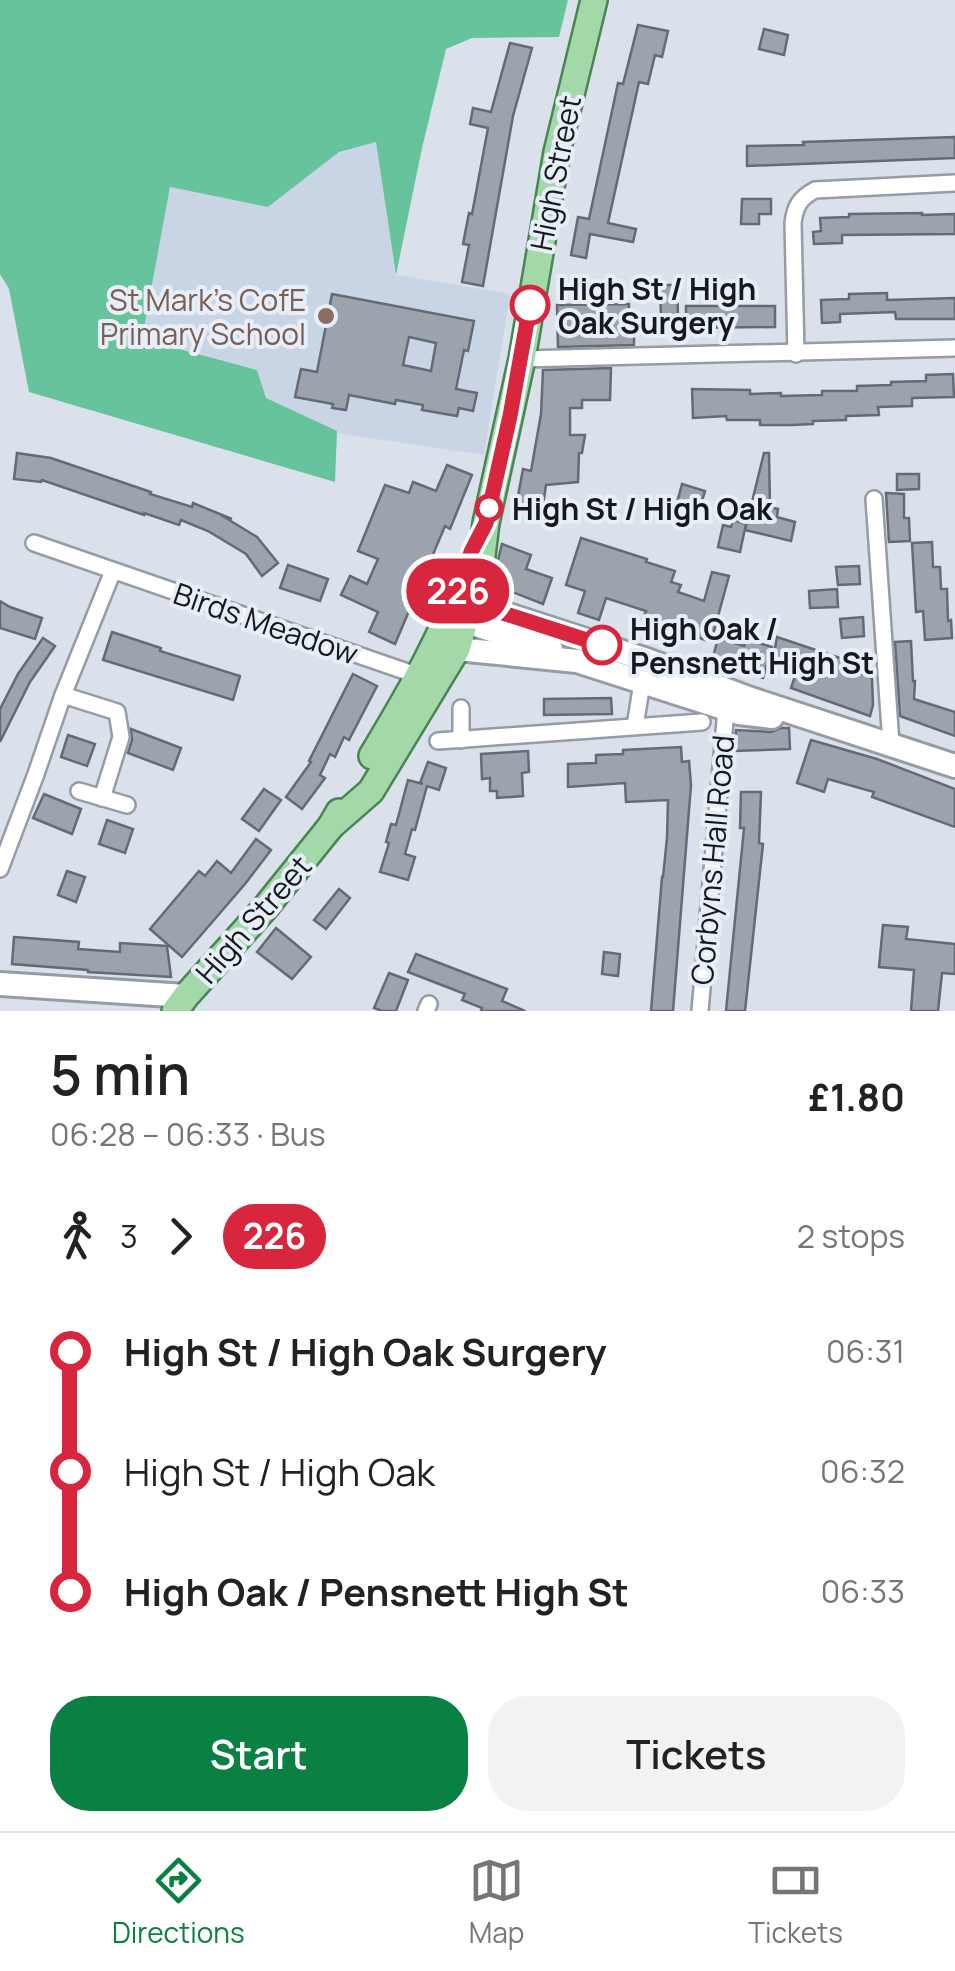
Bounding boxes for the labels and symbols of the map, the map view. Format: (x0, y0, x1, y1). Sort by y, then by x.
street label: High Street (520, 92, 590, 254)
place label: High St / High Oak Surgery (558, 268, 756, 343)
place label: St Mark's CofE Primary School (100, 279, 306, 354)
marker: High St / High Oak Surgery (511, 286, 549, 324)
marker: St Mark's CofE Primary School (315, 305, 337, 327)
place label: High St / High Oak (512, 488, 773, 529)
marker: High St / High Oak (476, 495, 502, 521)
line badge: 226 (400, 558, 516, 624)
street label: Birds Meadow (168, 572, 364, 674)
place label: High Oak / Pensnett High St (630, 608, 874, 683)
marker: High Oak / Pensnett High St (583, 626, 621, 664)
street label: Corbyns Hall Road (681, 733, 743, 987)
street label: High Street (186, 846, 320, 992)

